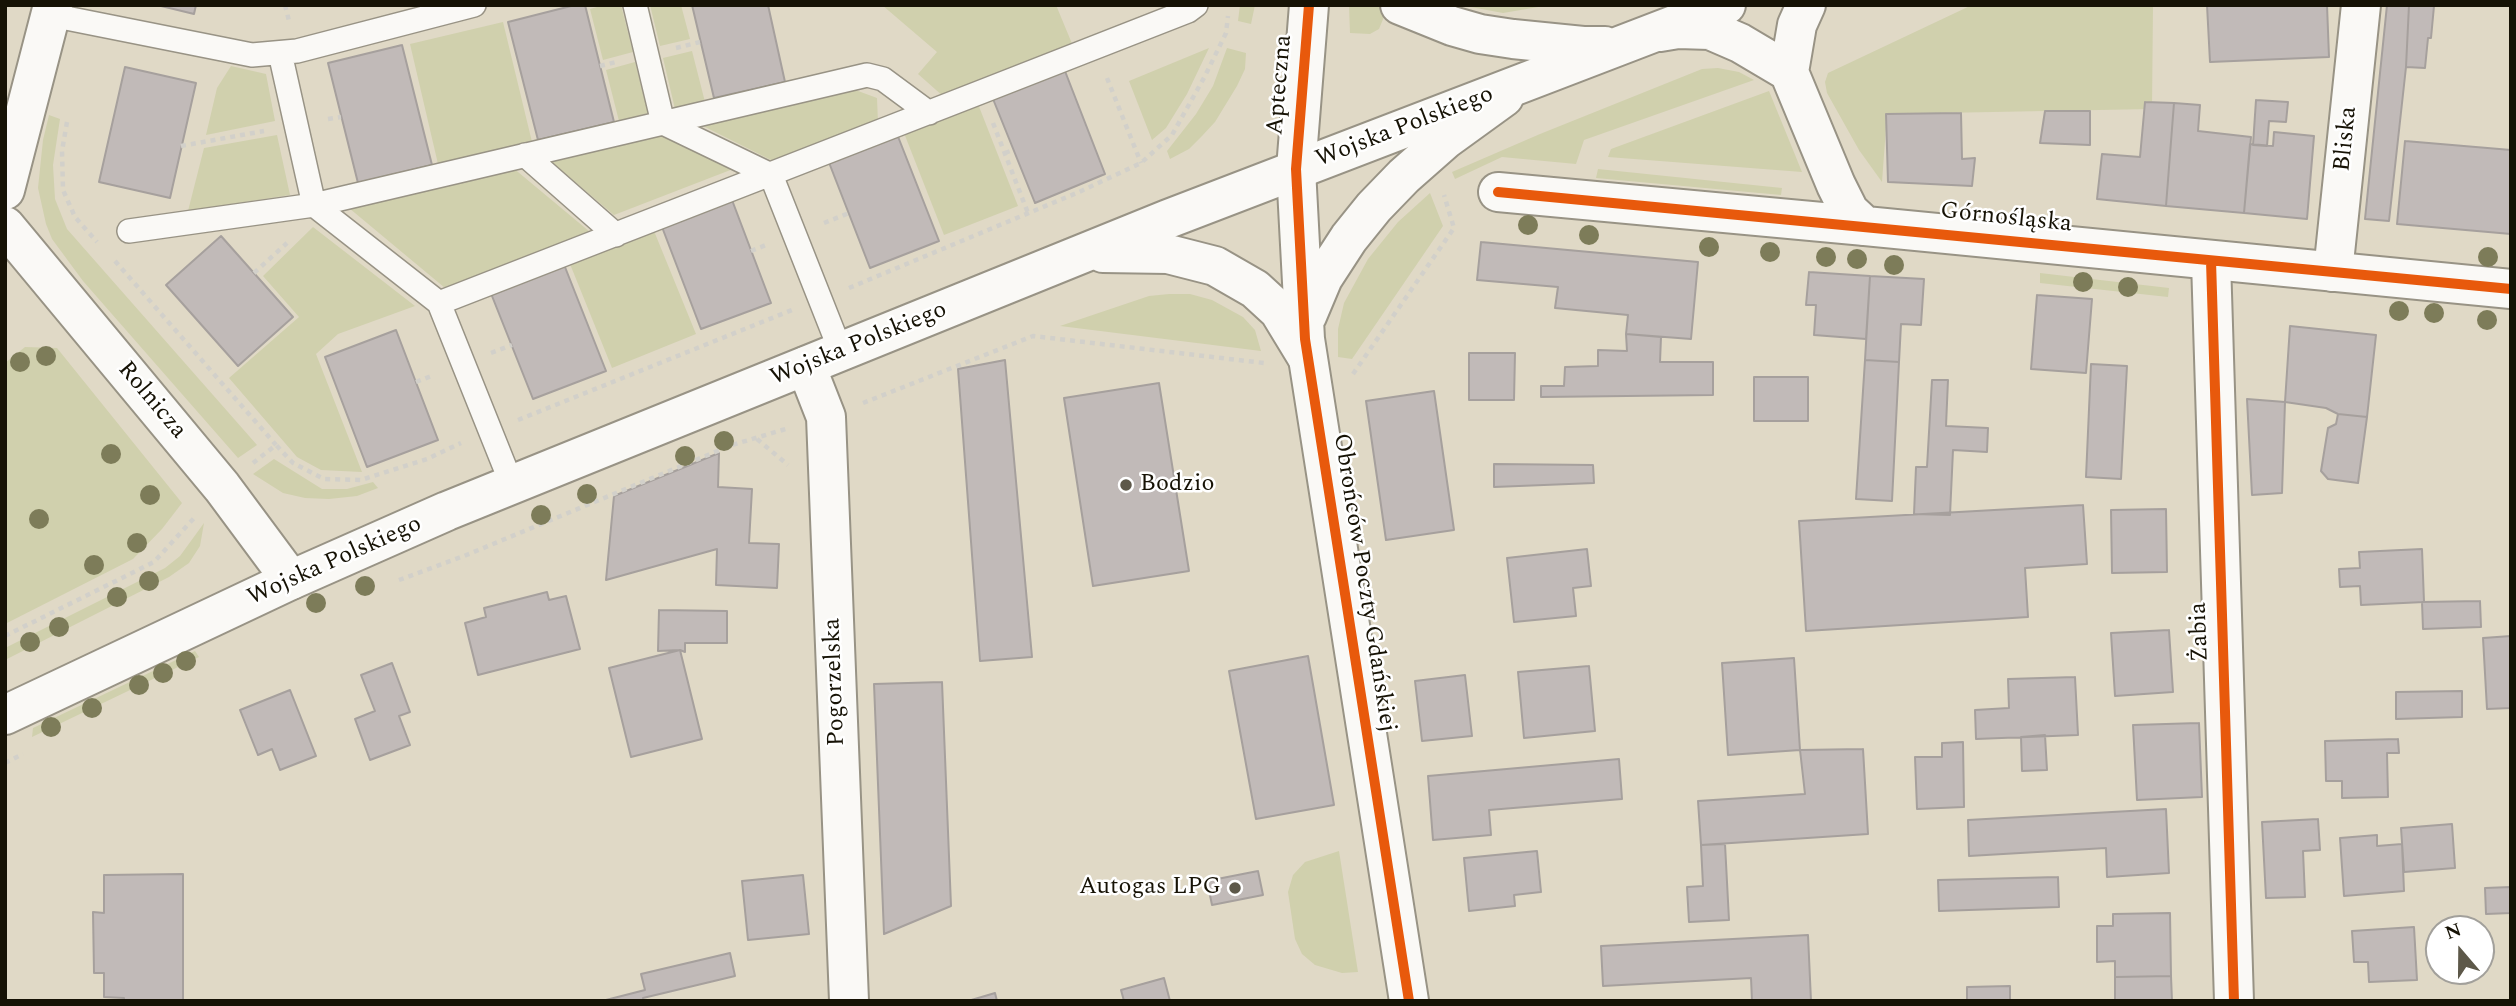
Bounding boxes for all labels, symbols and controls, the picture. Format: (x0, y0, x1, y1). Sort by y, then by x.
street label: Apteczna (1262, 34, 1300, 136)
street label: Wojska Polskiego (1312, 81, 1498, 175)
street label: Bliska (2329, 105, 2365, 173)
street label: Górnośląska (1939, 198, 2073, 240)
street label: Wojska Polskiego (767, 296, 951, 394)
street label: Rolnicza (110, 356, 192, 446)
street label: Obrońców Poczty Gdańskiej (1325, 431, 1401, 735)
place label: Bodzio (1140, 471, 1215, 499)
marker: Bodzio (1118, 477, 1134, 493)
street label: Wojska Polskiego (243, 511, 427, 613)
street label: Żabia (2186, 602, 2216, 662)
street label: Pogorzelska (819, 617, 853, 747)
place label: Autogas LPG (1079, 874, 1221, 902)
marker: Autogas LPG (1227, 880, 1243, 896)
north arrow (2425, 915, 2495, 985)
text: N (2441, 915, 2466, 948)

